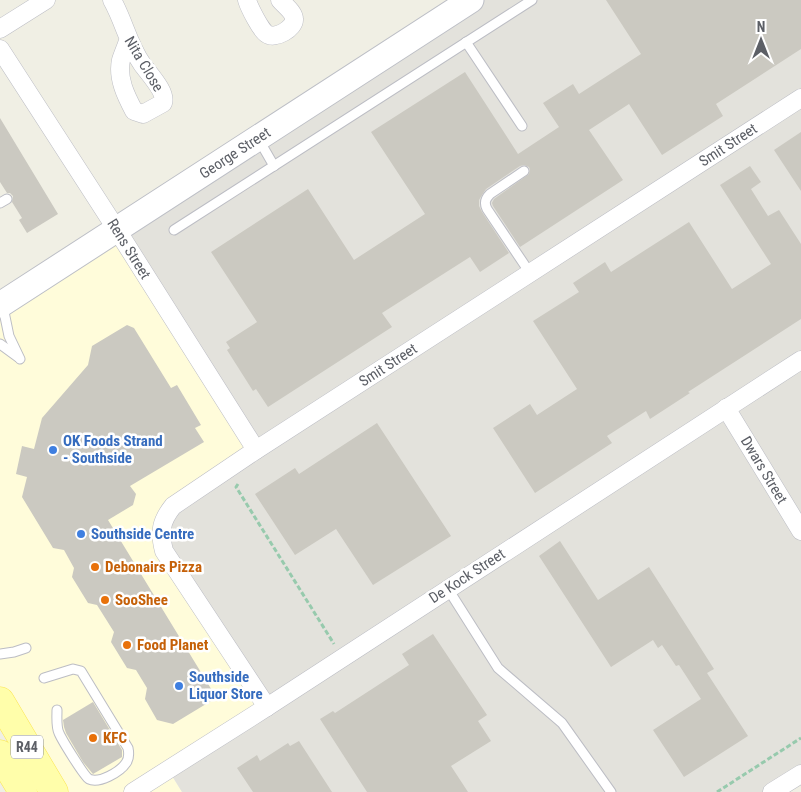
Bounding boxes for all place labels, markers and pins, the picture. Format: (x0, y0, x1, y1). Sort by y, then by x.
place label: OK Foods Strand - Southside (63, 432, 163, 467)
marker: OK Foods Strand - Southside (47, 444, 59, 456)
place label: Southside Centre (91, 525, 194, 543)
marker: Southside Centre (75, 528, 87, 540)
place label: Debonairs Pizza (105, 558, 202, 576)
marker: Debonairs Pizza (89, 561, 101, 573)
place label: SooShee (115, 591, 168, 609)
marker: SooShee (99, 594, 111, 606)
place label: Food Planet (137, 636, 209, 654)
marker: Food Planet (121, 639, 133, 651)
place label: Southside Liquor Store (189, 668, 263, 703)
marker: Southside Liquor Store (173, 680, 185, 692)
place label: KFC (103, 729, 127, 747)
marker: KFC (87, 732, 99, 744)

